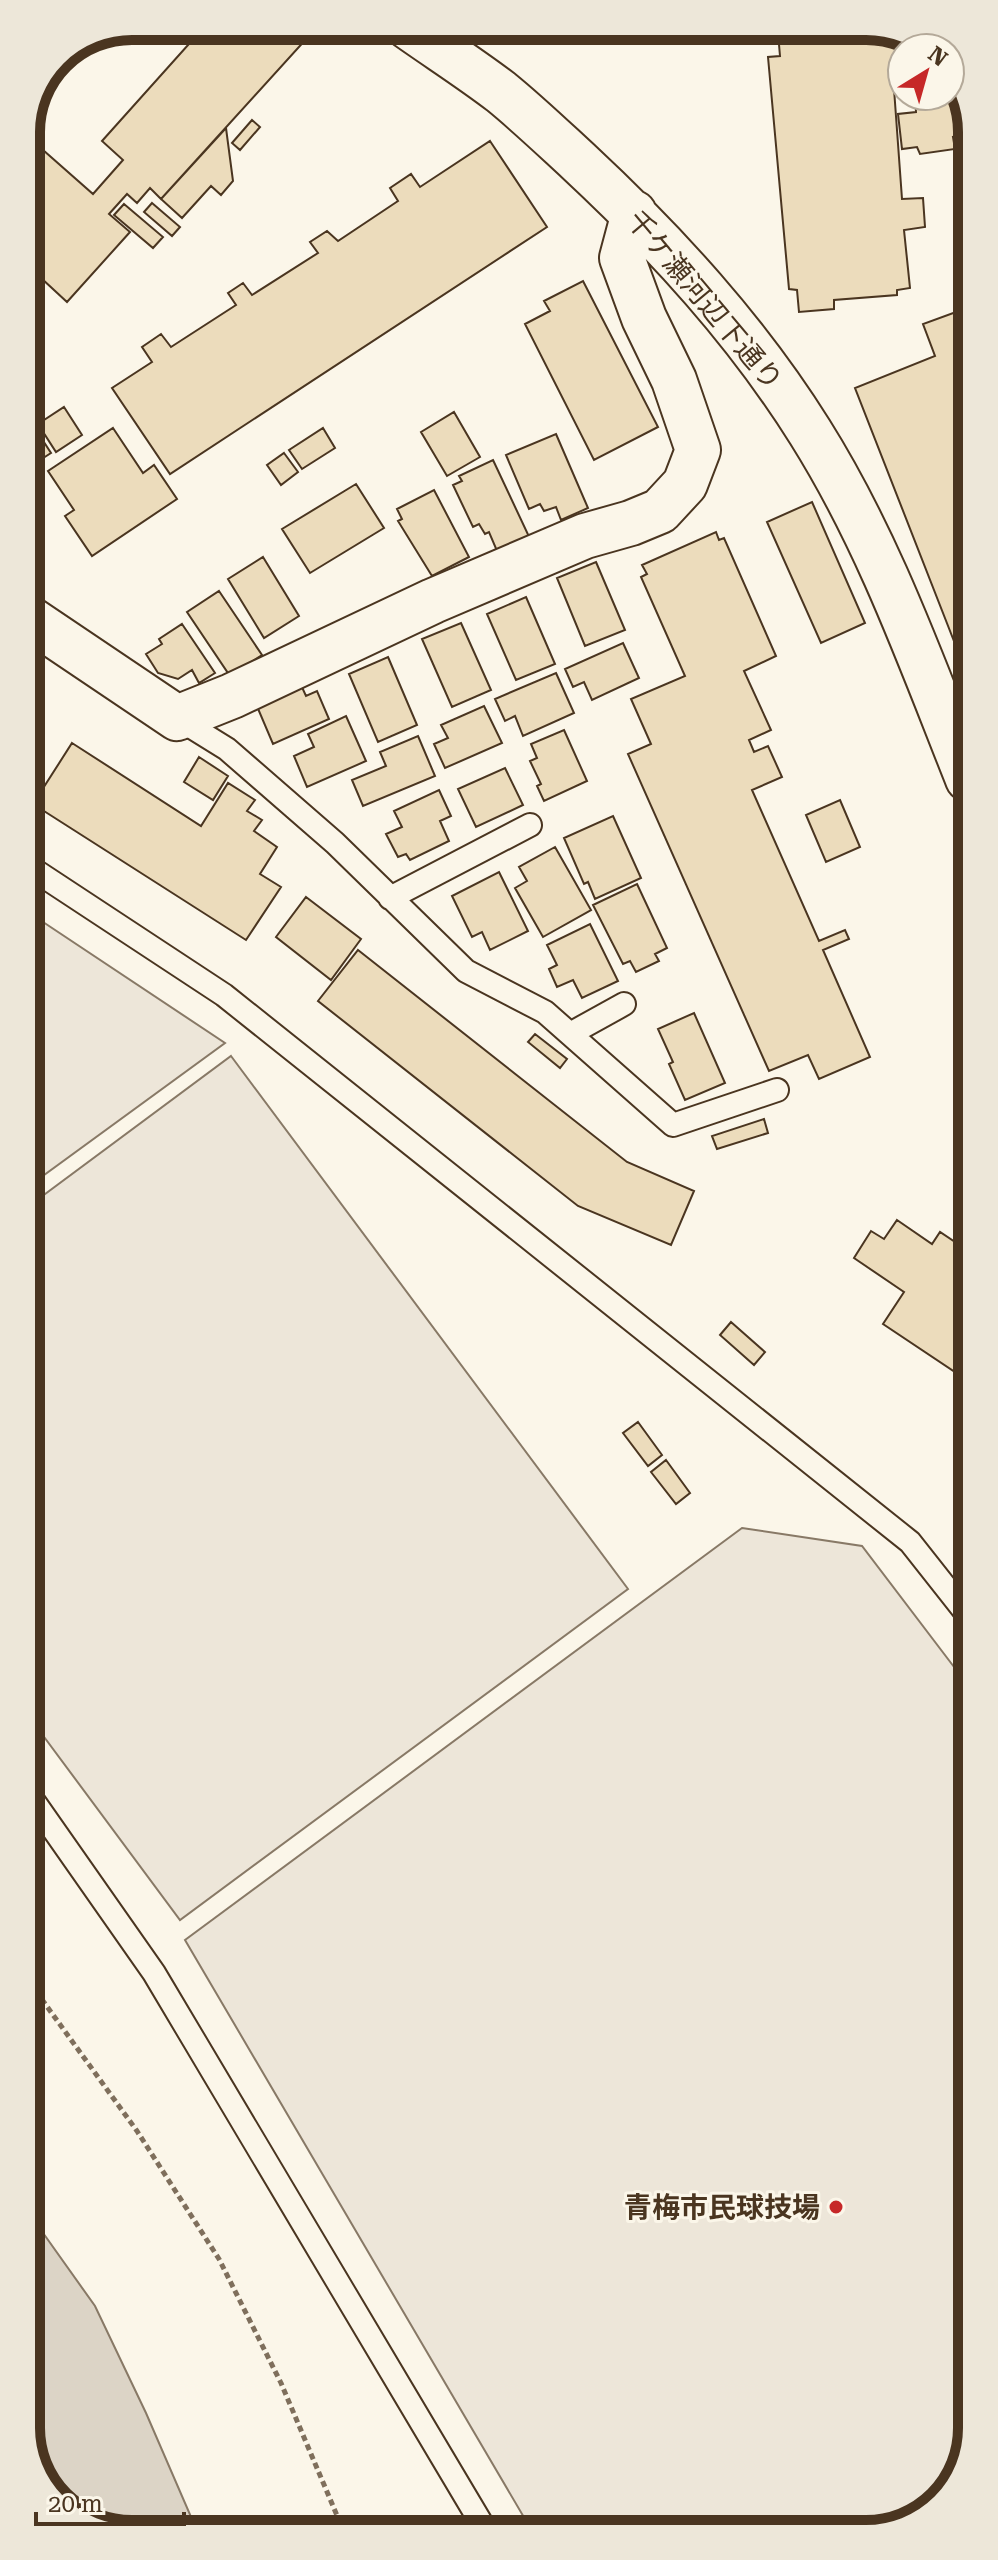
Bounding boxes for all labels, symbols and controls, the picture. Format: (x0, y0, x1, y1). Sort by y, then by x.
north arrow (886, 32, 966, 112)
text: N (923, 41, 952, 72)
street label: 千ケ瀬河辺下通り (620, 204, 789, 397)
place label: 青梅市民球技場 (624, 2191, 820, 2224)
marker: 青梅市民球技場 (827, 2198, 845, 2216)
scale bar (36, 2476, 184, 2526)
text: 20 m (48, 2490, 103, 2518)

